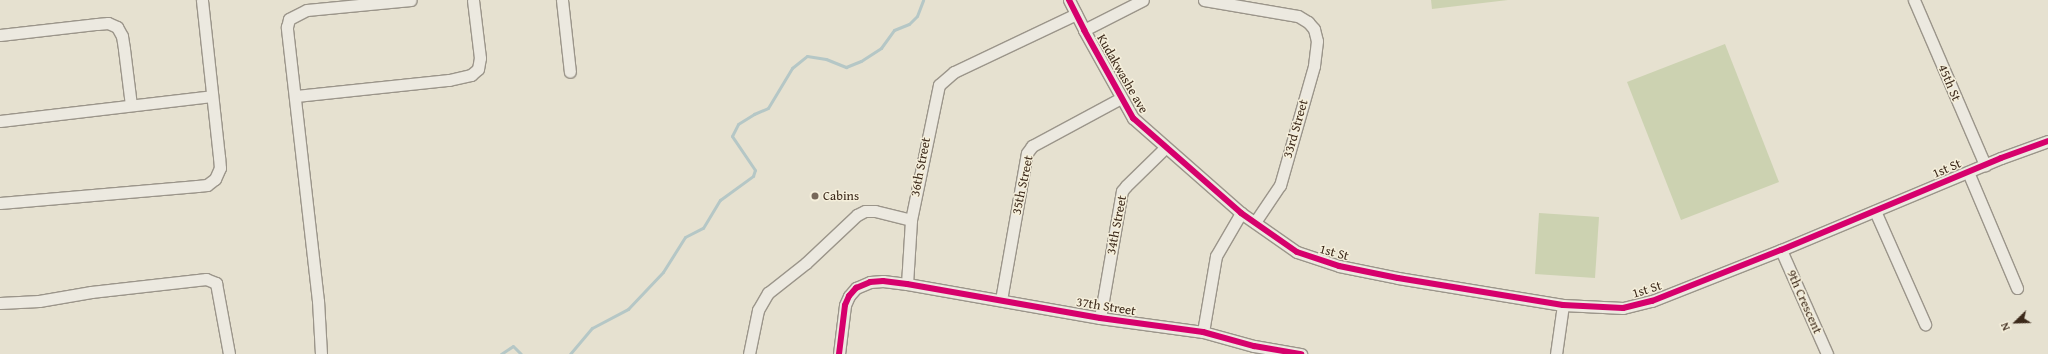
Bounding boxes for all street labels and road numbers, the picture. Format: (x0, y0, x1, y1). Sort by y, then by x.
street label: Kudakwashe ave (1093, 31, 1151, 117)
street label: 45th St (1934, 62, 1964, 104)
street label: 33rd Street (1280, 98, 1312, 160)
street label: 36th Street (908, 136, 934, 198)
street label: 35th Street (1009, 154, 1037, 216)
street label: 1st St (1930, 156, 1964, 182)
street label: 34th Street (1104, 194, 1130, 256)
street label: 1st St (1318, 242, 1350, 264)
street label: 9th Crescent (1783, 268, 1825, 336)
street label: 1st St (1630, 278, 1664, 302)
street label: 37th Street (1075, 295, 1137, 319)

